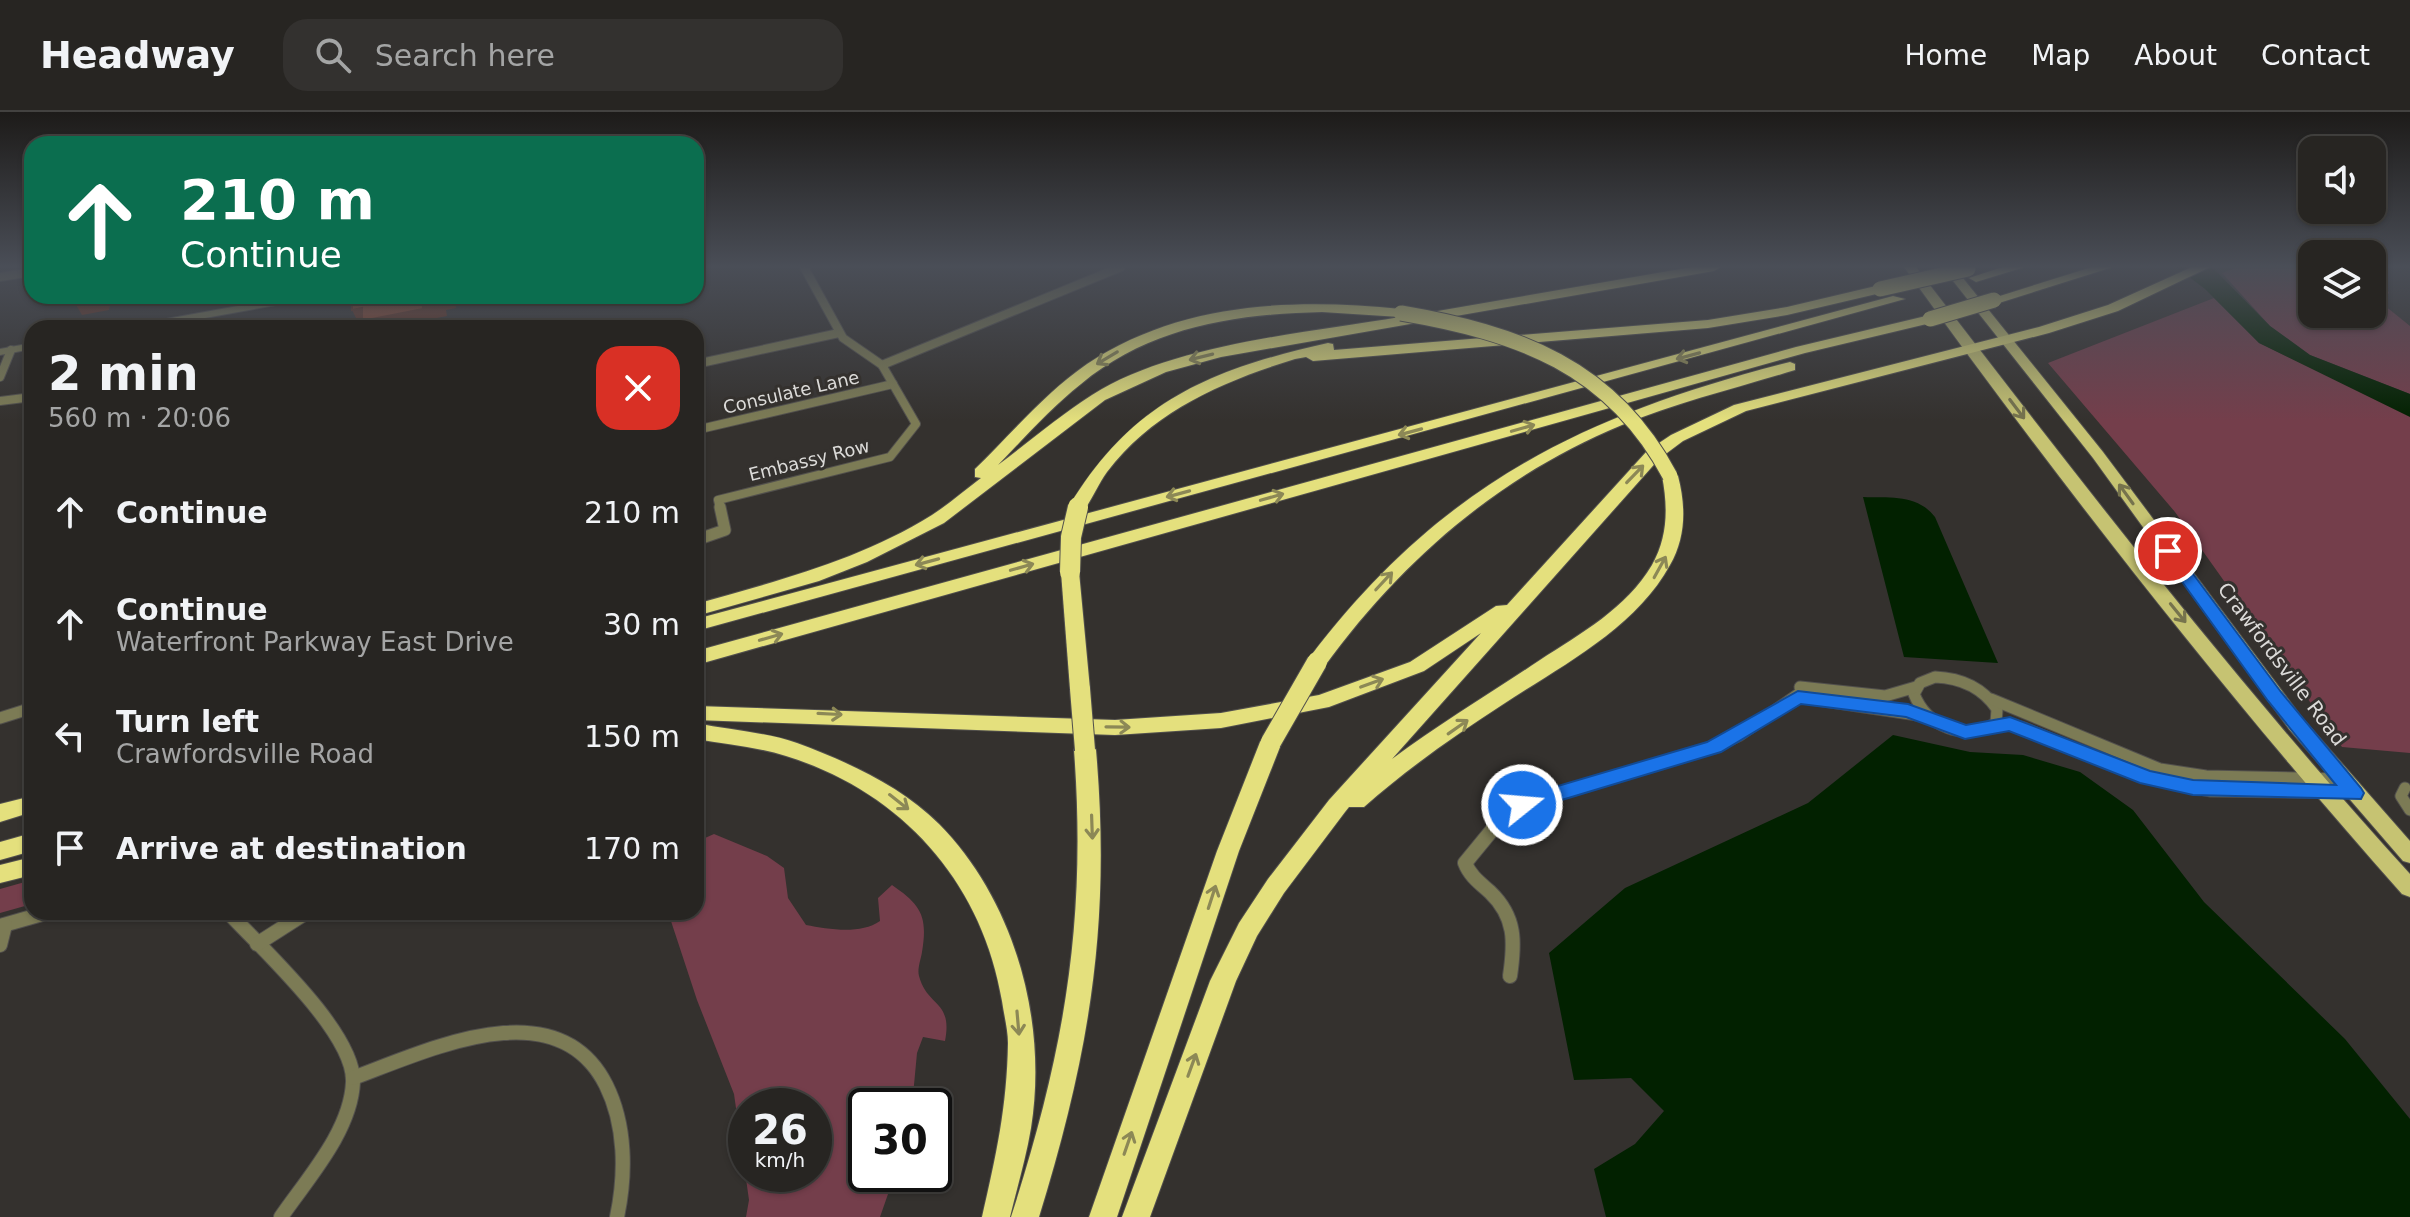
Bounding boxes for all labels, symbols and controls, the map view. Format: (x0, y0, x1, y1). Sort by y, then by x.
search box (283, 19, 843, 91)
text: Headway (40, 33, 235, 77)
icon: search (311, 33, 355, 77)
text: Search here (375, 38, 555, 73)
text: Home (1904, 39, 1987, 72)
text: Map (2031, 39, 2090, 72)
text: About (2134, 39, 2217, 72)
text: Contact (2261, 39, 2370, 72)
map controls (2298, 136, 2386, 328)
button: sound (2298, 136, 2386, 224)
text: 210 m (180, 167, 375, 232)
icon: ahead (48, 168, 152, 272)
text: Continue (180, 234, 342, 275)
button: layers (2298, 240, 2386, 328)
text: 2 min (48, 345, 199, 401)
button: close (596, 346, 680, 430)
one-way arrow (1675, 349, 1701, 364)
one-way arrow (1096, 351, 1119, 367)
one-way arrow (1189, 351, 1215, 366)
street label: Consulate Lane (721, 366, 861, 418)
one-way arrow (2008, 398, 2025, 419)
text: 560 m · 20:06 (48, 403, 231, 433)
one-way arrow (1509, 420, 1535, 435)
one-way arrow (1397, 425, 1423, 440)
street label: Embassy Row (746, 435, 872, 485)
one-way arrow (1625, 464, 1644, 484)
one-way arrow (2118, 483, 2135, 505)
one-way arrow (1165, 488, 1191, 503)
one-way arrow (1259, 489, 1285, 504)
icon: ahead (48, 490, 92, 534)
text: Continue (116, 495, 268, 530)
text: 210 m (584, 495, 680, 530)
pin (2134, 517, 2202, 585)
icon: arrive (2146, 529, 2190, 573)
one-way arrow (1653, 555, 1668, 579)
one-way arrow (914, 556, 940, 571)
one-way arrow (1008, 559, 1034, 574)
one-way arrow (1374, 571, 1392, 591)
street label: Crawfordsville Road (2213, 578, 2351, 750)
text: Continue (116, 592, 268, 627)
icon: ahead (48, 602, 92, 646)
one-way arrow (2170, 602, 2187, 623)
text: 30 m (603, 607, 680, 642)
text: Waterfront Parkway East Drive (116, 627, 514, 657)
one-way arrow (758, 629, 784, 644)
one-way arrow (1359, 675, 1384, 689)
text: Turn left (116, 704, 259, 739)
one-way arrow (816, 707, 843, 722)
icon: left (48, 714, 92, 758)
text: 150 m (584, 719, 680, 754)
one-way arrow (1104, 719, 1131, 735)
one-way arrow (1446, 719, 1468, 735)
text: Crawfordsville Road (116, 739, 374, 769)
position arrow (1480, 763, 1564, 847)
one-way arrow (888, 794, 909, 811)
one-way arrow (1084, 813, 1099, 840)
icon: arrive (48, 826, 92, 870)
text: Arrive at destination (116, 831, 467, 866)
text: 170 m (584, 831, 680, 866)
one-way arrow (1206, 885, 1221, 910)
one-way arrow (1011, 1009, 1026, 1036)
one-way arrow (1186, 1053, 1200, 1078)
speed limit sign: 30 (848, 1088, 952, 1192)
text: 26 (752, 1107, 808, 1153)
one-way arrow (1122, 1131, 1137, 1156)
text: km/h (755, 1148, 805, 1172)

